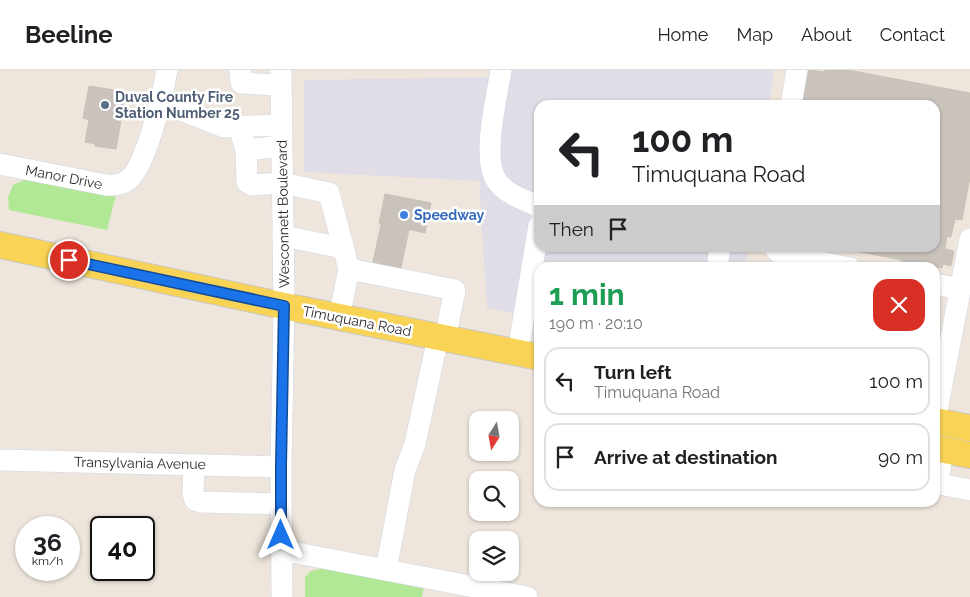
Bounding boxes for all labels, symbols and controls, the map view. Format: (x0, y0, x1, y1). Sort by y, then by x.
text: Beeline (25, 20, 113, 49)
text: Home (657, 24, 708, 45)
text: Map (736, 24, 773, 45)
text: About (801, 24, 852, 45)
text: Contact (880, 24, 945, 45)
place label: Duval County Fire Station Number 25 (115, 89, 240, 121)
marker: Duval County Fire Station Number 25 (99, 99, 111, 111)
text: 100 m (632, 119, 733, 160)
icon: left (549, 120, 614, 185)
street label: Wesconnett Boulevard (274, 140, 292, 288)
text: Timuquana Road (632, 161, 805, 187)
street label: Manor Drive (24, 162, 104, 192)
place label: Speedway (414, 207, 484, 223)
marker: Speedway (398, 209, 410, 221)
icon: arrive (604, 215, 632, 243)
text: Then (549, 218, 594, 240)
pin (48, 239, 90, 281)
icon: arrive (55, 246, 83, 274)
text: 1 min (549, 277, 625, 312)
button: close (873, 279, 925, 331)
street label: Timuquana Road (301, 303, 413, 339)
text: 190 m · 20:10 (549, 314, 643, 333)
text: Turn left (594, 361, 671, 383)
icon: left (551, 367, 579, 395)
text: 100 m (869, 370, 923, 392)
text: Timuquana Road (594, 383, 720, 402)
north arrow (469, 411, 519, 461)
map controls (469, 411, 519, 581)
icon: arrive (551, 443, 579, 471)
text: Arrive at destination (594, 446, 778, 468)
text: 90 m (878, 446, 923, 468)
street label: Transylvania Avenue (74, 454, 206, 472)
button: search (469, 471, 519, 521)
position arrow (254, 508, 306, 560)
speed limit sign: 40 (90, 516, 155, 581)
text: 36 (33, 527, 62, 557)
button: layers (469, 531, 519, 581)
text: km/h (32, 554, 63, 568)

